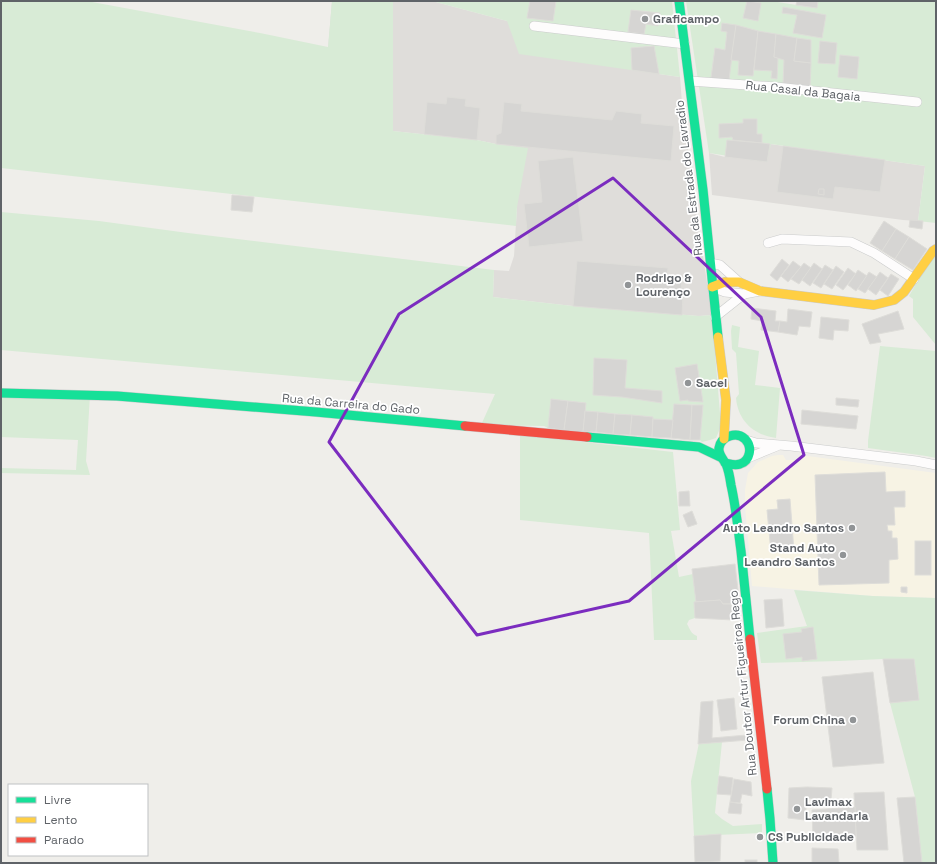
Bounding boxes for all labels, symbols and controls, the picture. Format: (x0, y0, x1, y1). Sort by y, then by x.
place label: Graficampo (653, 11, 719, 27)
marker: Graficampo (640, 14, 650, 24)
street label: Rua Casal da Bagaia (745, 77, 861, 105)
street label: Rua da Estrada do Lavradio (672, 99, 706, 257)
place label: Rodrigo & Lourenço (636, 270, 692, 300)
marker: Rodrigo & Lourenço (623, 280, 633, 290)
place label: Sacel (696, 375, 727, 391)
marker: Sacel (683, 378, 693, 388)
street label: Rua da Carreira do Gado (281, 390, 421, 418)
place label: Auto Leandro Santos (723, 520, 844, 536)
marker: Auto Leandro Santos (847, 523, 857, 533)
place label: Stand Auto Leandro Santos (744, 540, 835, 570)
marker: Stand Auto Leandro Santos (838, 550, 848, 560)
street label: Rua Doutor Artur Figueiroa Rego (725, 589, 761, 777)
place label: Forum China (773, 712, 845, 728)
marker: Forum China (848, 715, 858, 725)
legend (8, 784, 148, 856)
text: Livre (44, 792, 71, 808)
place label: Lavimax Lavandaria (805, 794, 868, 824)
marker: Lavimax Lavandaria (792, 804, 802, 814)
text: Lento (44, 812, 78, 828)
place label: CS Publicidade (768, 829, 854, 845)
text: Parado (44, 832, 84, 848)
marker: CS Publicidade (755, 832, 765, 842)

